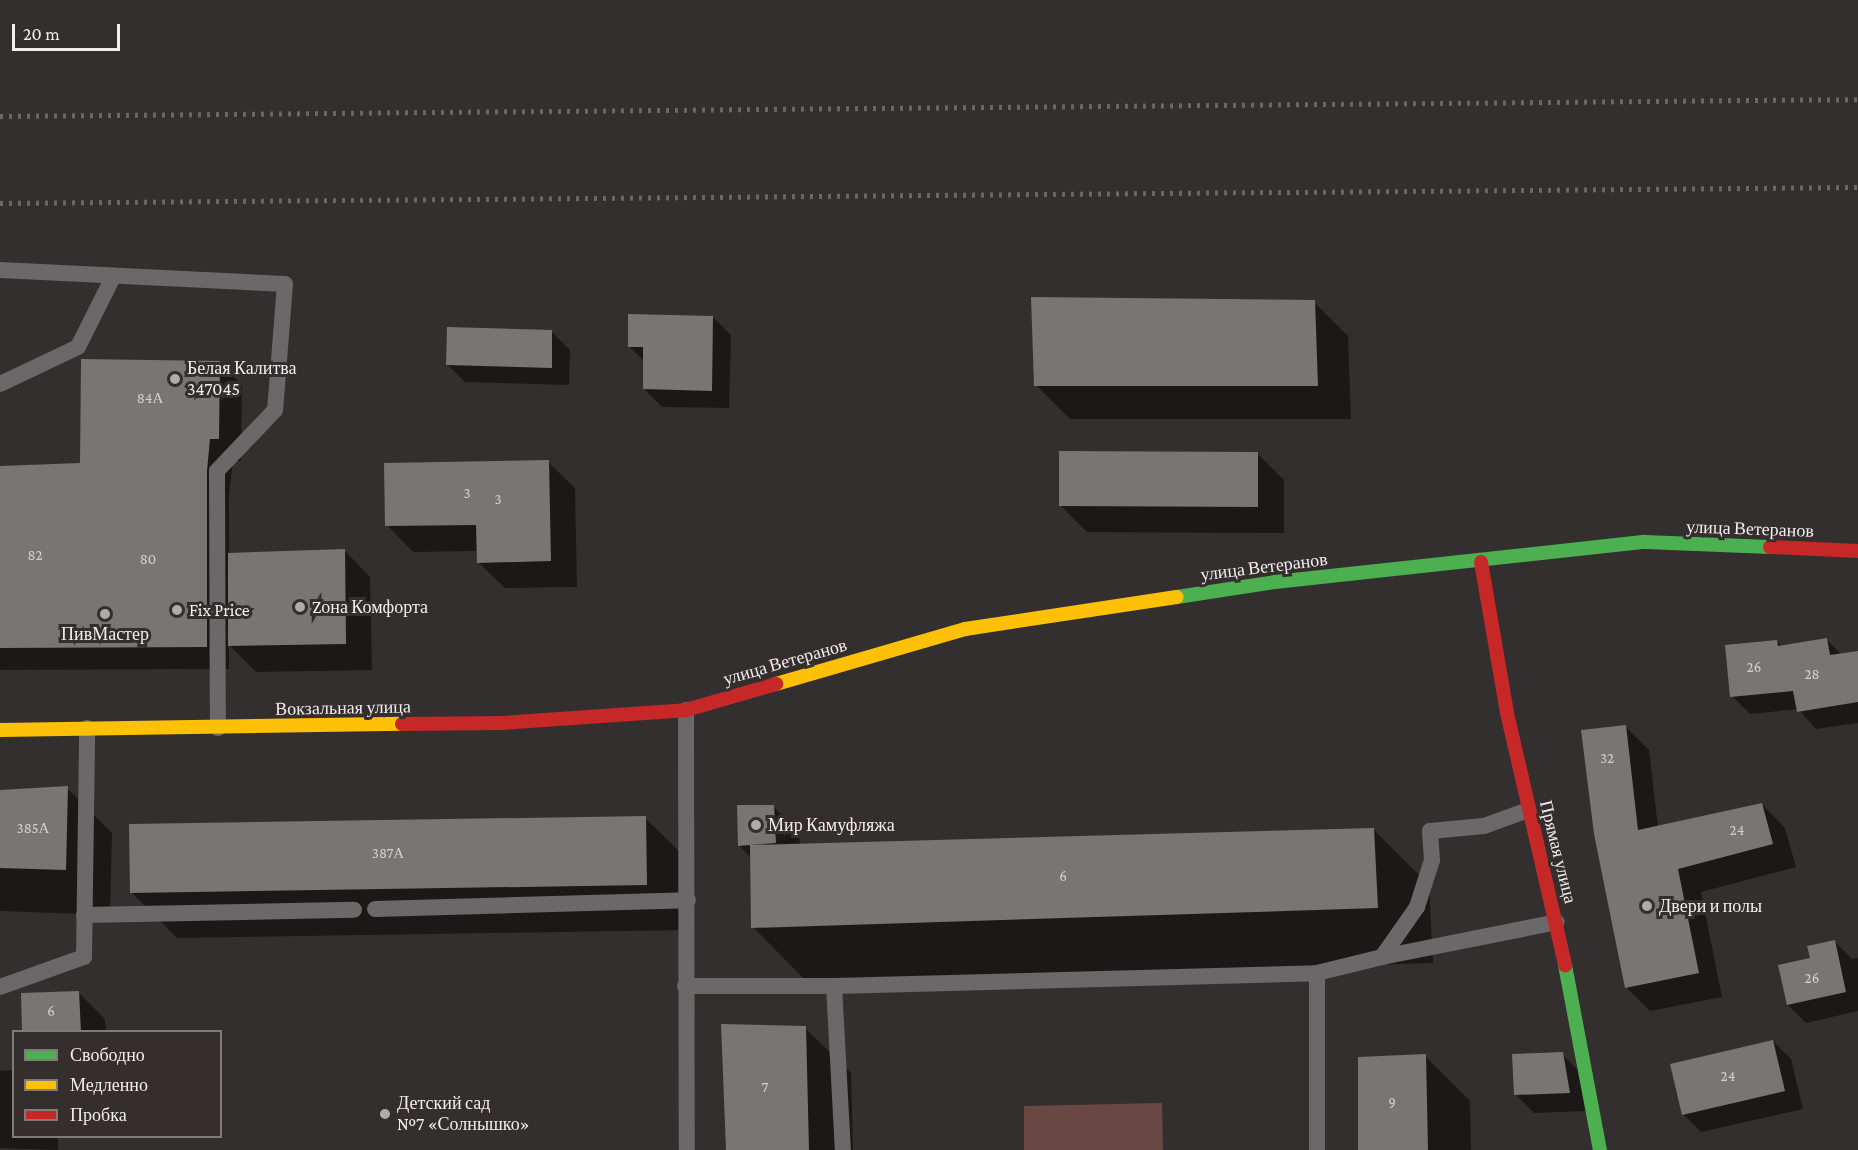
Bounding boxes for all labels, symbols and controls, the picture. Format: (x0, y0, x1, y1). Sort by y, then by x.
scale bar (15, 12, 123, 50)
text: 20 m (23, 24, 60, 44)
place label: Белая Калитва 347045 (187, 358, 297, 400)
marker: Белая Калитва 347045 (168, 372, 182, 386)
house number: 84А (137, 390, 163, 408)
house number: 3 (463, 485, 471, 503)
house number: 3 (494, 491, 502, 509)
street label: улица Ветеранов (1686, 516, 1814, 542)
house number: 82 (27, 547, 43, 565)
street label: улица Ветеранов (1199, 548, 1329, 586)
house number: 80 (140, 551, 156, 569)
place label: Zона Комфорта (312, 596, 428, 618)
place label: Fix Price (189, 599, 250, 621)
marker: Zона Комфорта (293, 600, 307, 614)
marker: Fix Price (170, 603, 184, 617)
marker: ПивМастер (98, 607, 112, 621)
place label: ПивМастер (61, 623, 149, 645)
street label: улица Ветеранов (721, 634, 849, 690)
house number: 26 (1747, 659, 1761, 677)
house number: 28 (1804, 666, 1820, 684)
street label: Вокзальная улица (275, 696, 411, 720)
house number: 32 (1600, 750, 1614, 768)
street label: Прямая улица (1535, 798, 1581, 906)
place label: Мир Камуфляжа (768, 814, 895, 836)
marker: Мир Камуфляжа (749, 818, 763, 832)
house number: 385А (17, 820, 49, 838)
house number: 24 (1730, 822, 1744, 840)
house number: 387А (372, 845, 404, 863)
house number: 6 (1059, 868, 1067, 886)
place label: Двери и полы (1659, 895, 1762, 917)
marker: Двери и полы (1640, 899, 1654, 913)
house number: 26 (1805, 970, 1819, 988)
house number: 6 (47, 1003, 55, 1021)
legend (12, 1030, 222, 1138)
text: Свободно (70, 1045, 145, 1065)
house number: 24 (1721, 1068, 1735, 1086)
text: Медленно (70, 1075, 148, 1095)
house number: 7 (762, 1079, 768, 1097)
place label: Детский сад №7 «Солнышко» (397, 1093, 529, 1136)
house number: 9 (1388, 1094, 1396, 1112)
text: Пробка (70, 1105, 127, 1125)
marker: Детский сад №7 «Солнышко» (378, 1107, 392, 1121)

